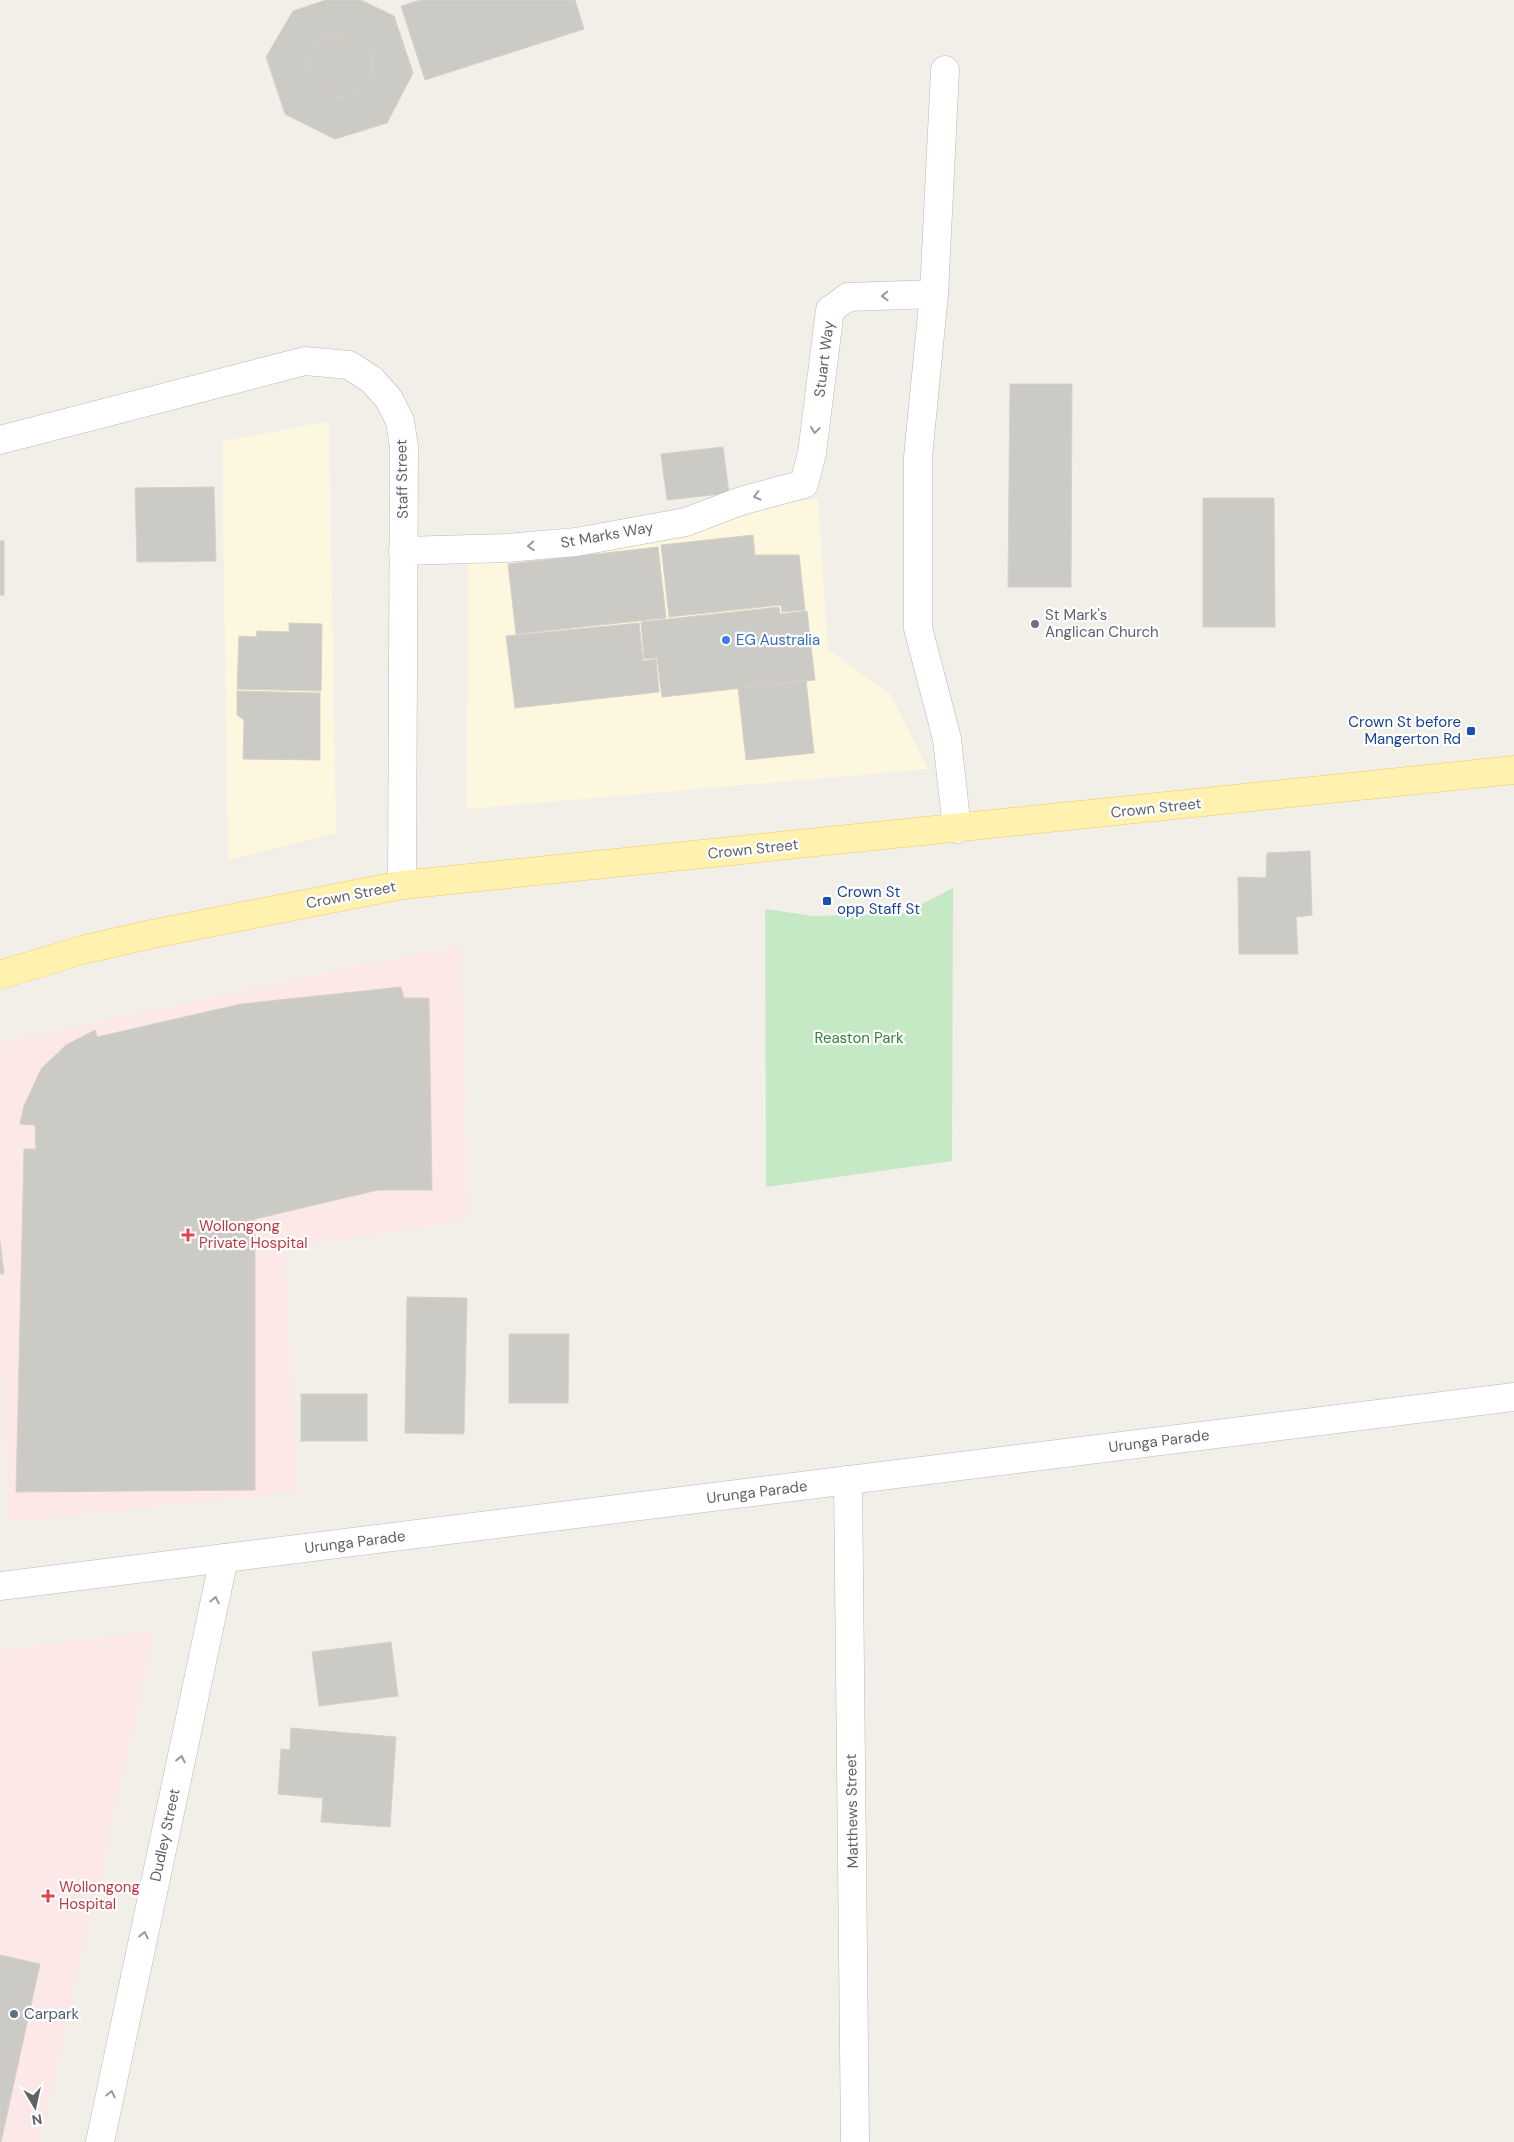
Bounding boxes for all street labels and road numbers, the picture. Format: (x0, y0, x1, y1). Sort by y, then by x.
street label: Stuart Way (809, 319, 839, 398)
street label: Staff Street (391, 439, 413, 519)
street label: St Marks Way (559, 517, 655, 553)
street label: Crown Street (1110, 793, 1203, 823)
street label: Crown Street (707, 834, 800, 864)
street label: Crown Street (304, 876, 398, 914)
street label: Urunga Parade (1108, 1425, 1210, 1457)
street label: Urunga Parade (706, 1476, 808, 1508)
street label: Urunga Parade (304, 1526, 406, 1558)
street label: Matthews Street (841, 1753, 863, 1868)
street label: Dudley Street (145, 1786, 185, 1883)

